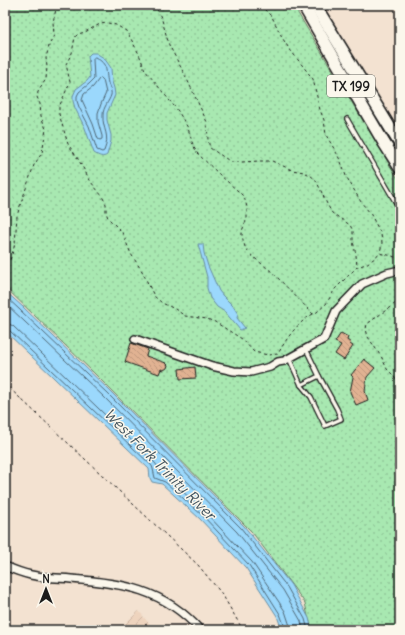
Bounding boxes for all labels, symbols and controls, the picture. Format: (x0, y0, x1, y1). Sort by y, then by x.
road number: TX 199 (327, 75, 375, 97)
water label: West Fork Trinity River (100, 404, 221, 525)
north arrow (26, 569, 66, 609)
text: N (42, 572, 50, 586)

